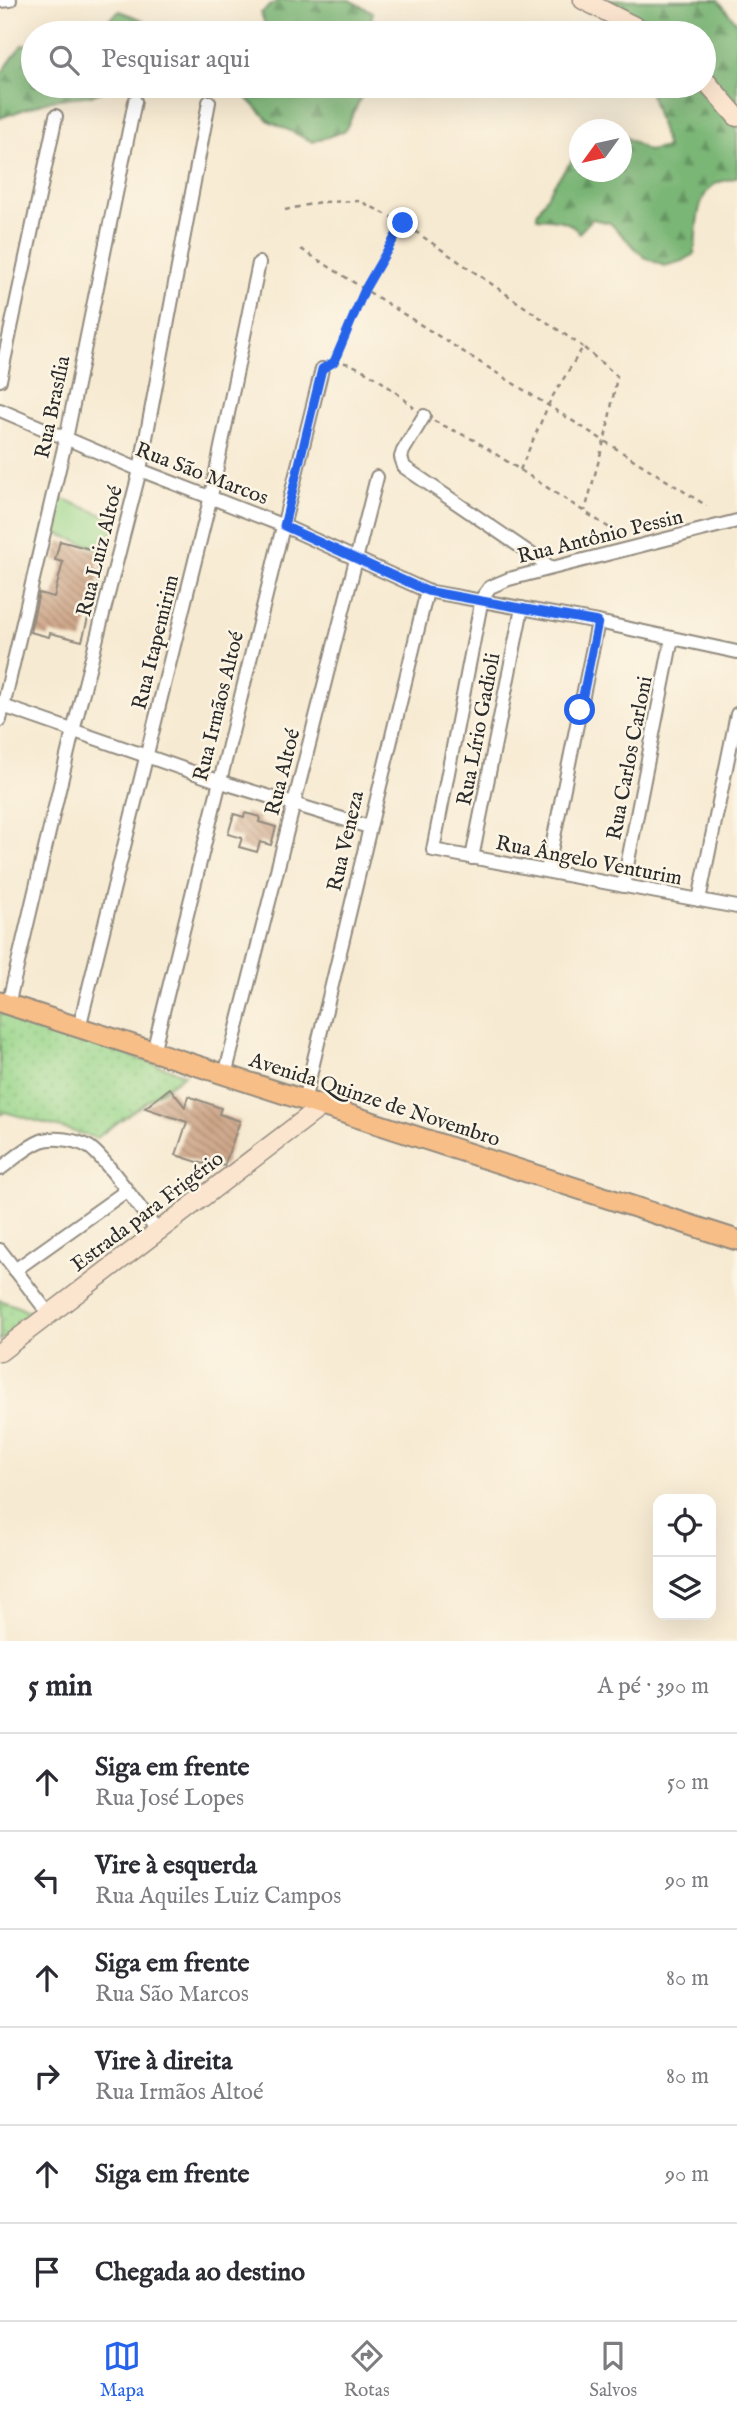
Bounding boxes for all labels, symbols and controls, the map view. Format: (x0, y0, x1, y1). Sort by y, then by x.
search box (21, 21, 716, 98)
icon: search (45, 41, 83, 79)
text: Pesquisar aqui (101, 43, 250, 76)
north arrow (569, 119, 632, 182)
route end (387, 207, 418, 238)
street label: Rua Brasília (29, 352, 78, 461)
street label: Rua São Marcos (131, 437, 272, 512)
street label: Rua Luiz Altoé (71, 483, 130, 620)
street label: Rua Antônio Pessin (515, 504, 686, 571)
street label: Rua Itapemirim (127, 572, 186, 713)
street label: Rua Irmãos Altoé (188, 628, 251, 784)
street label: Rua Lírio Gadioli (451, 651, 508, 808)
street label: Rua Carlos Carloni (601, 674, 660, 843)
route start (564, 694, 595, 725)
street label: Rua Altoé (260, 726, 307, 819)
street label: Rua Veneza (322, 788, 371, 894)
street label: Rua Ângelo Venturim (493, 829, 684, 893)
street label: Avenida Quinze de Novembro (245, 1047, 503, 1154)
street label: Estrada para Frigério (66, 1146, 230, 1279)
map controls (653, 1494, 716, 1620)
button: locate (653, 1494, 716, 1557)
button: layers (653, 1557, 716, 1620)
text: 5 min (28, 1668, 93, 1706)
text: A pé · 390 m (598, 1672, 709, 1701)
text: Siga em frente (95, 1751, 250, 1784)
icon: ahead (28, 1763, 66, 1801)
text: 50 m (667, 1768, 709, 1797)
text: Rua José Lopes (95, 1784, 244, 1813)
text: Vire à esquerda (95, 1849, 257, 1882)
icon: left (28, 1861, 66, 1899)
text: 90 m (665, 1866, 709, 1895)
text: Rua Aquiles Luiz Campos (95, 1882, 341, 1911)
text: Siga em frente (95, 1947, 250, 1980)
icon: ahead (28, 1959, 66, 1997)
text: 80 m (666, 1964, 709, 1993)
text: Rua São Marcos (95, 1980, 249, 2009)
text: Vire à direita (95, 2045, 232, 2078)
icon: right (28, 2057, 66, 2095)
text: 80 m (666, 2062, 709, 2091)
text: Rua Irmãos Altoé (95, 2078, 263, 2107)
icon: ahead (28, 2155, 66, 2193)
text: Siga em frente (95, 2158, 250, 2191)
text: 90 m (665, 2160, 709, 2189)
icon: arrive (28, 2253, 66, 2291)
text: Chegada ao destino (95, 2256, 305, 2289)
tab: Mapa (100, 2337, 144, 2403)
tab: Rotas (344, 2337, 390, 2403)
tab: Salvos (589, 2337, 637, 2403)

